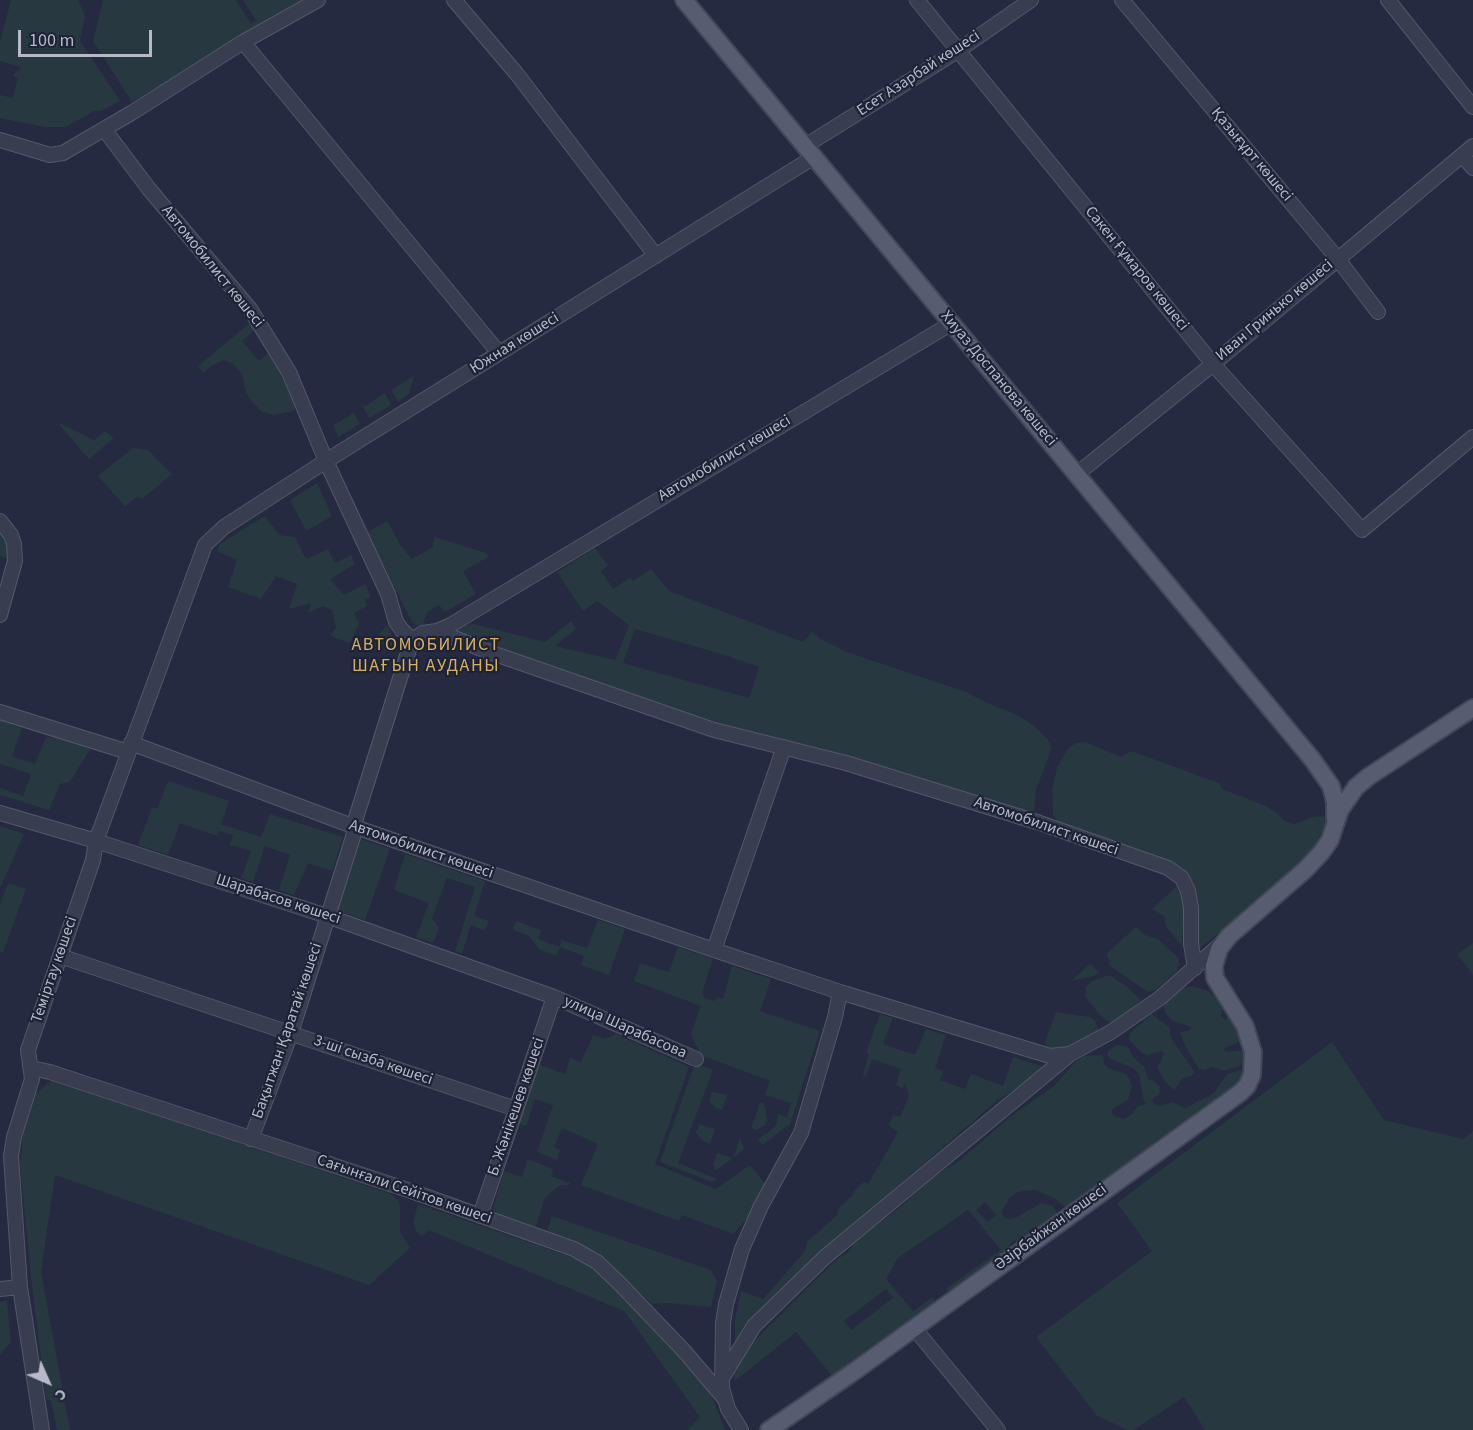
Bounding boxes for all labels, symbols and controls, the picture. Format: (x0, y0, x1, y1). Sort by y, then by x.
scale bar (21, 18, 154, 56)
street label: Есет Азарбай көшесі (854, 27, 984, 121)
text: 100 m (29, 28, 74, 53)
street label: Қазығұрт көшесі (1206, 104, 1296, 206)
street label: Автомобилист көшесі (157, 202, 267, 332)
street label: Сакен Ғұмаров көшесі (1080, 203, 1192, 335)
street label: Иван Гринько көшесі (1212, 256, 1338, 366)
street label: Хиуаз Доспанова көшесі (936, 307, 1060, 451)
street label: Южная көшесі (467, 309, 563, 379)
street label: Автомобилист көшесі (655, 412, 795, 506)
district label: АВТОМОБИЛИСТ ШАҒЫН АУДАНЫ (351, 635, 501, 678)
street label: Автомобилист көшесі (971, 793, 1121, 861)
street label: Автомобилист көшесі (346, 816, 496, 884)
street label: Шарабасов көшесі (213, 871, 343, 929)
street label: Теміртау көшесі (28, 914, 82, 1026)
street label: Бақытжан Қаратай көшесі (249, 941, 327, 1121)
street label: улица Шарабасова (561, 992, 689, 1064)
street label: 3-ші сызба көшесі (311, 1032, 435, 1090)
street label: Б. Жәнікешев көшесі (484, 1035, 550, 1179)
street label: Сағынғали Сейітов көшесі (314, 1151, 494, 1229)
street label: Әзірбайжан көшесі (991, 1181, 1111, 1275)
north arrow (18, 1352, 78, 1412)
text: С (50, 1384, 72, 1406)

